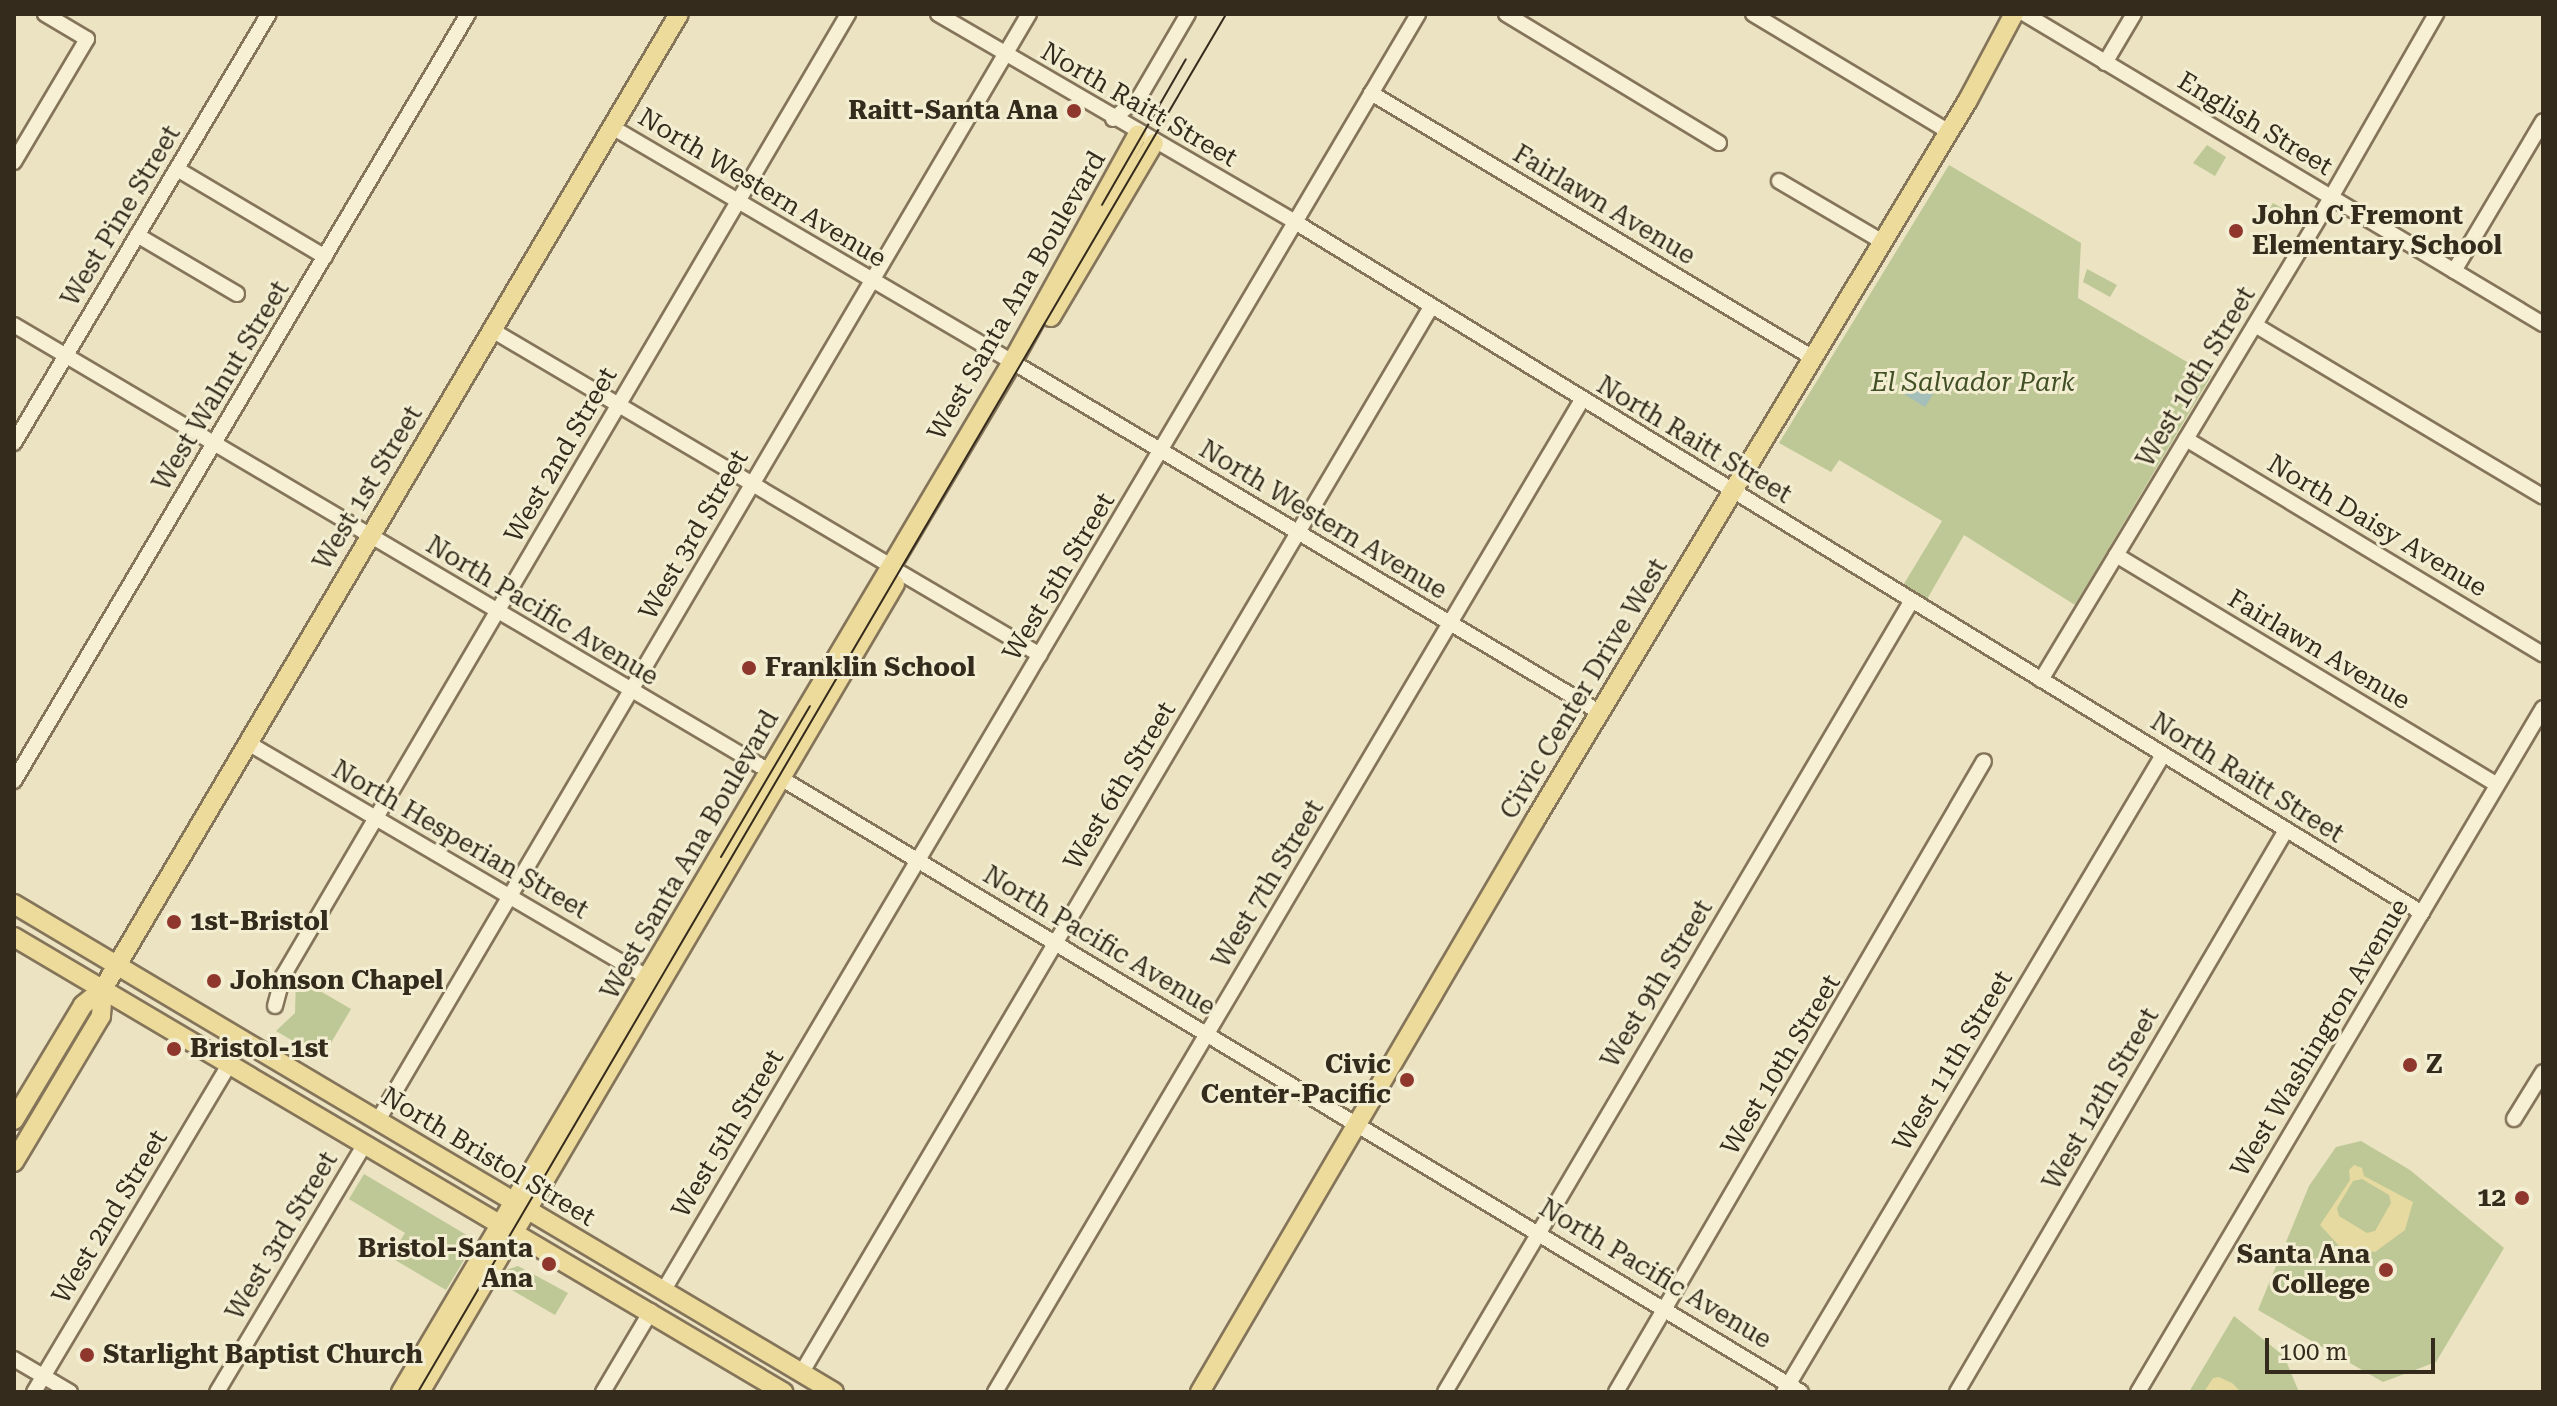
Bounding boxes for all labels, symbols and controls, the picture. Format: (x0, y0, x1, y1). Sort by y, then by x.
street label: North Raitt Street (1035, 36, 1243, 174)
street label: English Street (2172, 66, 2338, 182)
place label: Raitt-Santa Ana (848, 95, 1058, 127)
street label: North Western Avenue (632, 102, 892, 274)
marker: Raitt-Santa Ana (1065, 102, 1083, 120)
street label: West Pine Street (55, 120, 187, 312)
street label: Fairlawn Avenue (1507, 138, 1701, 272)
street label: West Santa Ana Boulevard (921, 146, 1113, 446)
place label: John C Fremont Elementary School (2252, 200, 2502, 262)
marker: John C Fremont Elementary School (2227, 222, 2245, 240)
street label: West Walnut Street (146, 275, 296, 497)
street label: West 10th Street (2130, 281, 2262, 473)
street label: West 2nd Street (498, 362, 624, 548)
park label: El Salvador Park (1871, 367, 2075, 399)
street label: North Raitt Street (1591, 370, 1797, 510)
street label: West 1st Street (307, 400, 429, 576)
street label: North Western Avenue (1193, 434, 1453, 606)
street label: West 3rd Street (633, 444, 755, 626)
street label: North Daisy Avenue (2262, 448, 2492, 604)
street label: West 5th Street (997, 487, 1121, 667)
street label: North Pacific Avenue (420, 529, 664, 693)
street label: Civic Center Drive West (1494, 553, 1674, 825)
street label: Fairlawn Avenue (2222, 583, 2416, 717)
place label: Franklin School (765, 652, 975, 684)
marker: Franklin School (740, 659, 758, 677)
street label: West 6th Street (1058, 696, 1182, 876)
street label: West Santa Ana Boulevard (594, 705, 786, 1005)
street label: North Raitt Street (2145, 706, 2349, 850)
street label: North Hesperian Street (326, 754, 594, 926)
street label: West 7th Street (1206, 794, 1330, 974)
street label: North Pacific Avenue (977, 859, 1221, 1023)
street label: West Washington Avenue (2225, 893, 2415, 1183)
street label: West 9th Street (1595, 894, 1719, 1074)
place label: 1st-Bristol (190, 906, 328, 938)
marker: 1st-Bristol (165, 913, 183, 931)
place label: Johnson Chapel (230, 965, 443, 997)
street label: West 11th Street (1887, 965, 2019, 1157)
street label: West 10th Street (1715, 969, 1847, 1161)
marker: Johnson Chapel (205, 972, 223, 990)
street label: West 12th Street (2036, 1002, 2166, 1196)
place label: Bristol-1st (190, 1033, 329, 1065)
marker: Bristol-1st (165, 1040, 183, 1058)
street label: West 5th Street (666, 1044, 790, 1224)
place label: Civic Center-Pacific (1201, 1049, 1391, 1110)
place label: Z (2426, 1049, 2443, 1081)
marker: Z (2401, 1056, 2419, 1074)
marker: Civic Center-Pacific (1398, 1071, 1416, 1089)
street label: North Bristol Street (375, 1081, 601, 1233)
street label: West 2nd Street (46, 1124, 174, 1310)
street label: West 3rd Street (219, 1146, 345, 1326)
place label: 12 (2477, 1182, 2506, 1214)
marker: 12 (2513, 1189, 2531, 1207)
street label: North Pacific Avenue (1533, 1192, 1777, 1356)
place label: Bristol-Santa Ana (358, 1233, 533, 1294)
place label: Santa Ana College (2237, 1239, 2370, 1300)
marker: Bristol-Santa Ana (540, 1255, 558, 1273)
marker: Santa Ana College (2377, 1261, 2395, 1279)
scale bar (2269, 1322, 2439, 1372)
text: 100 m (2279, 1338, 2347, 1366)
place label: Starlight Baptist Church (103, 1339, 423, 1371)
marker: Starlight Baptist Church (78, 1346, 96, 1364)

